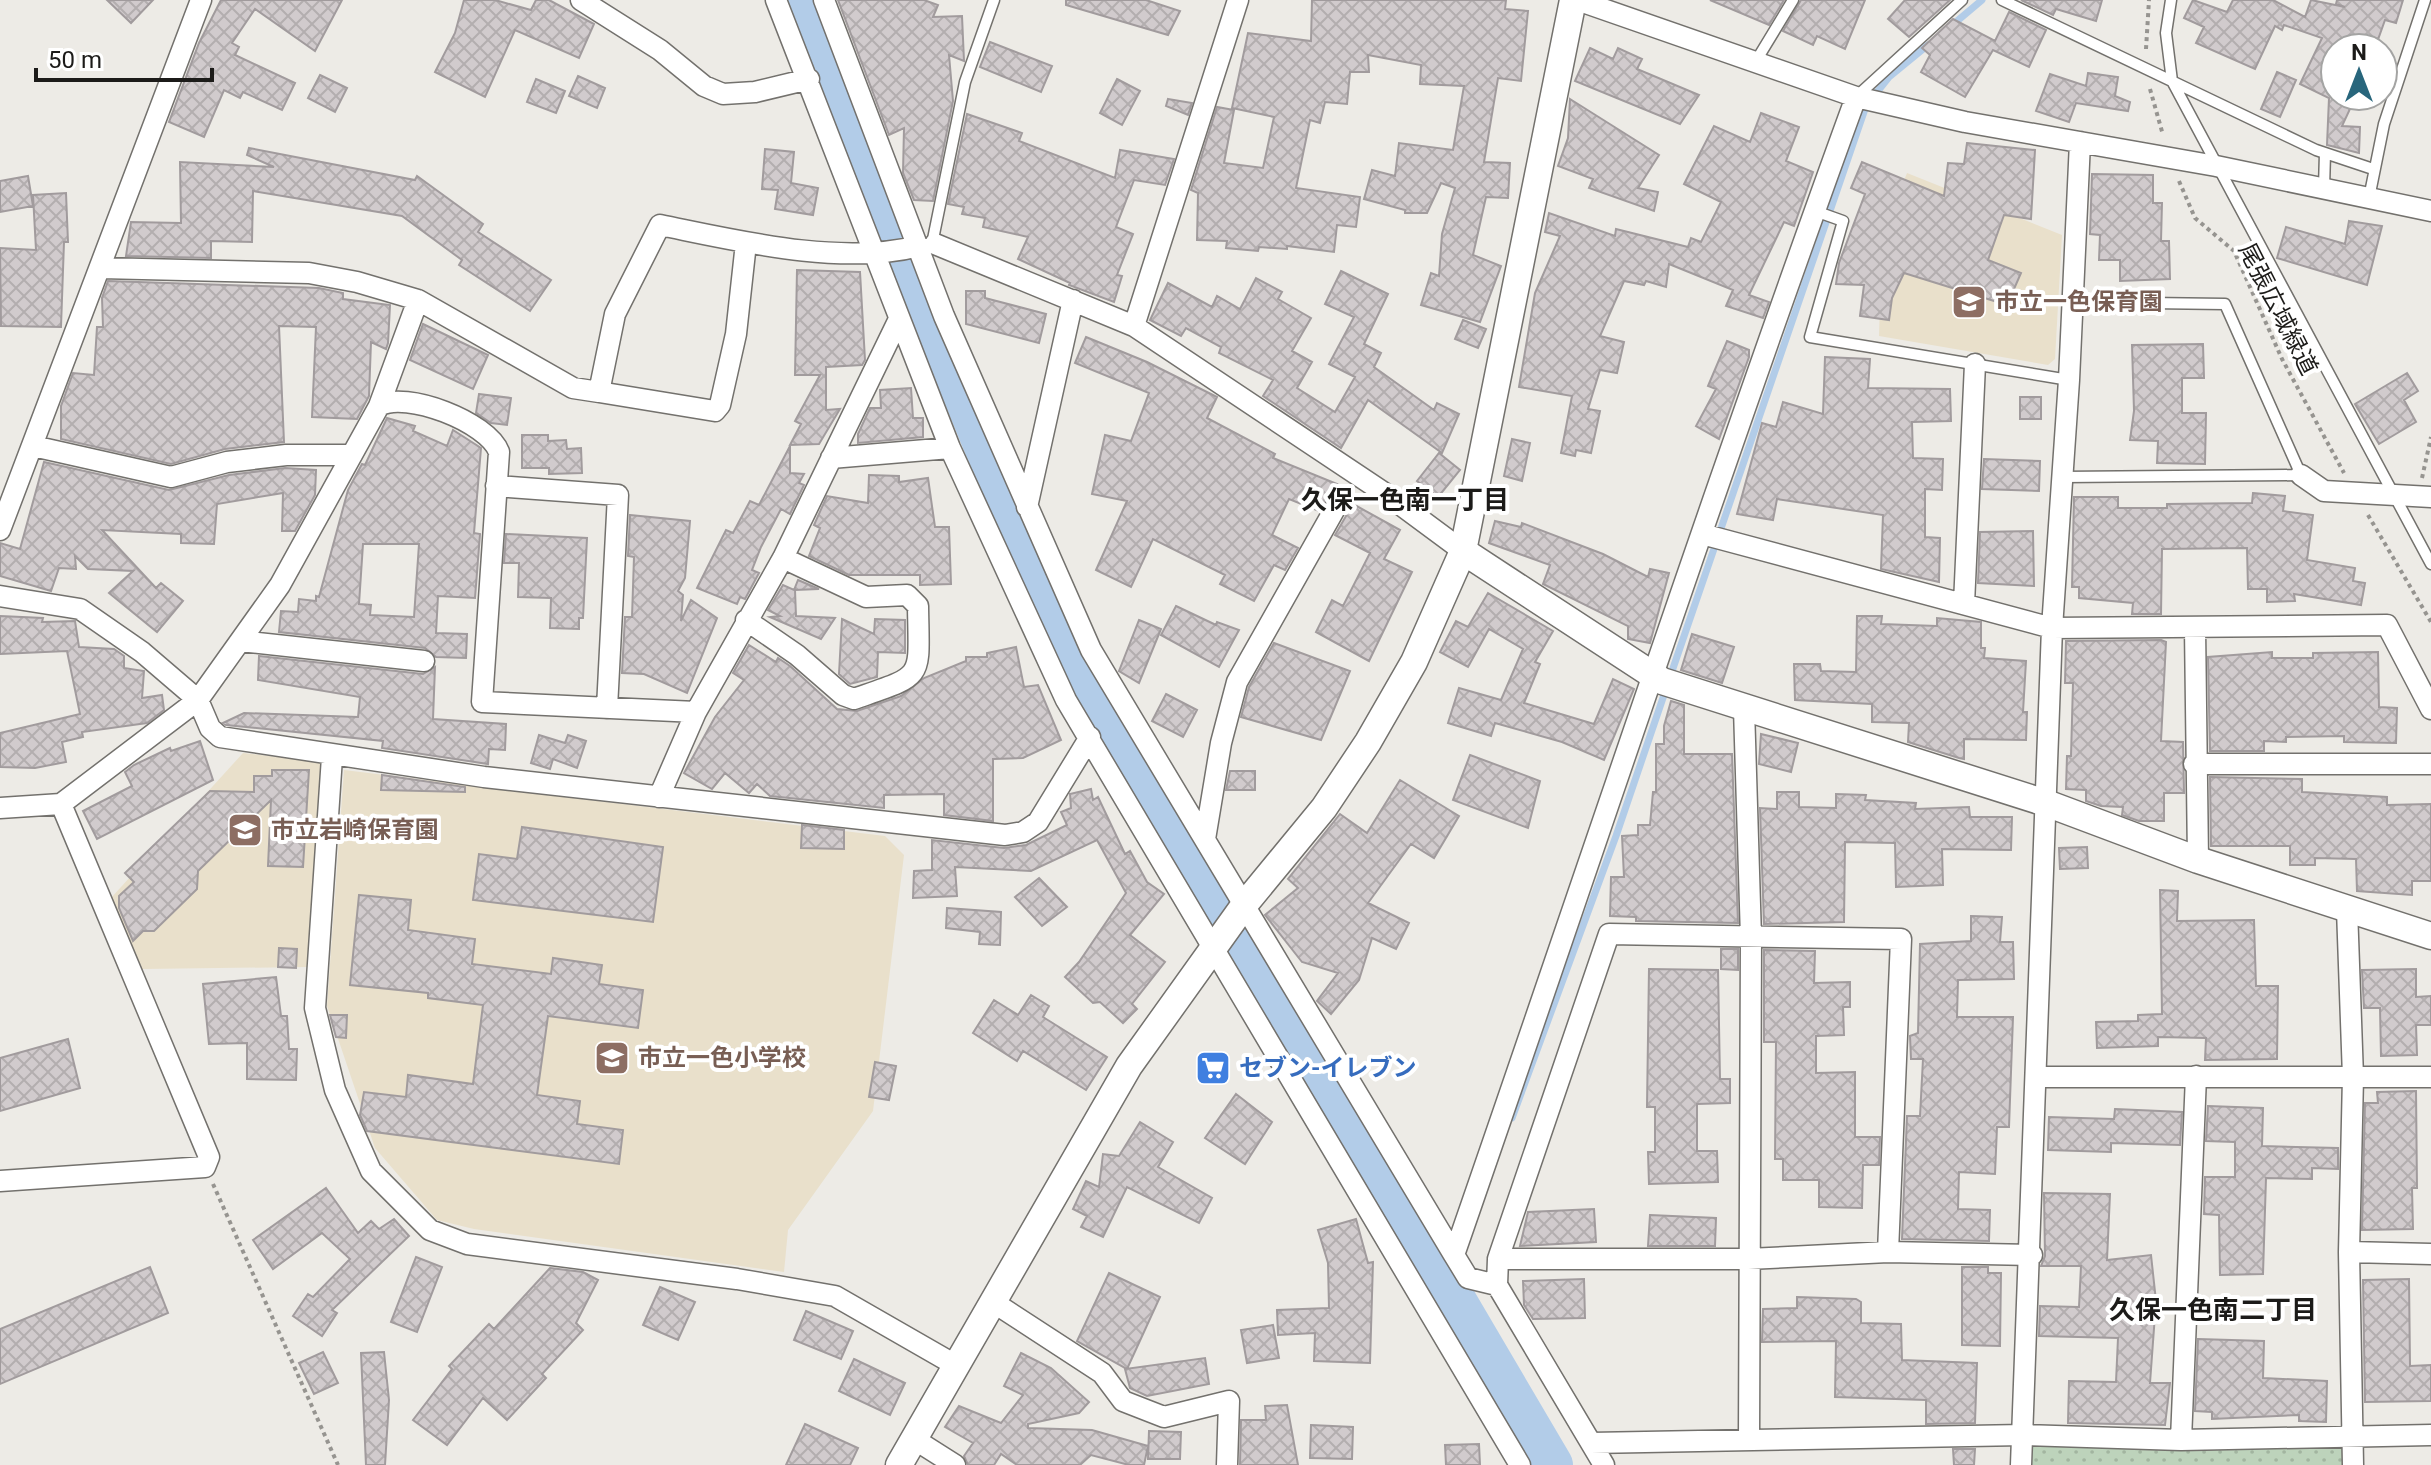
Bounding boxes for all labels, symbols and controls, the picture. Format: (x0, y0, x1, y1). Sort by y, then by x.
scale bar (36, 32, 212, 82)
north arrow (2319, 32, 2399, 112)
text: N (2351, 40, 2367, 65)
text: 50 m (48, 46, 102, 74)
street label: 尾張広域緑道 (2233, 238, 2323, 380)
school or university icon: 市立一色保育園 (1950, 283, 1988, 321)
place label: 市立一色保育園 (1995, 288, 2163, 316)
district label: 久保一色南一丁目 (1301, 485, 1509, 515)
school or university icon: 市立岩崎保育園 (226, 811, 264, 849)
place label: 市立岩崎保育園 (271, 816, 439, 844)
school or university icon: 市立一色小学校 (593, 1039, 631, 1077)
place label: 市立一色小学校 (638, 1044, 806, 1072)
supermarket icon: セブン-イレブン (1194, 1049, 1232, 1087)
place label: セブン-イレブン (1239, 1054, 1416, 1082)
district label: 久保一色南二丁目 (2109, 1295, 2317, 1325)

